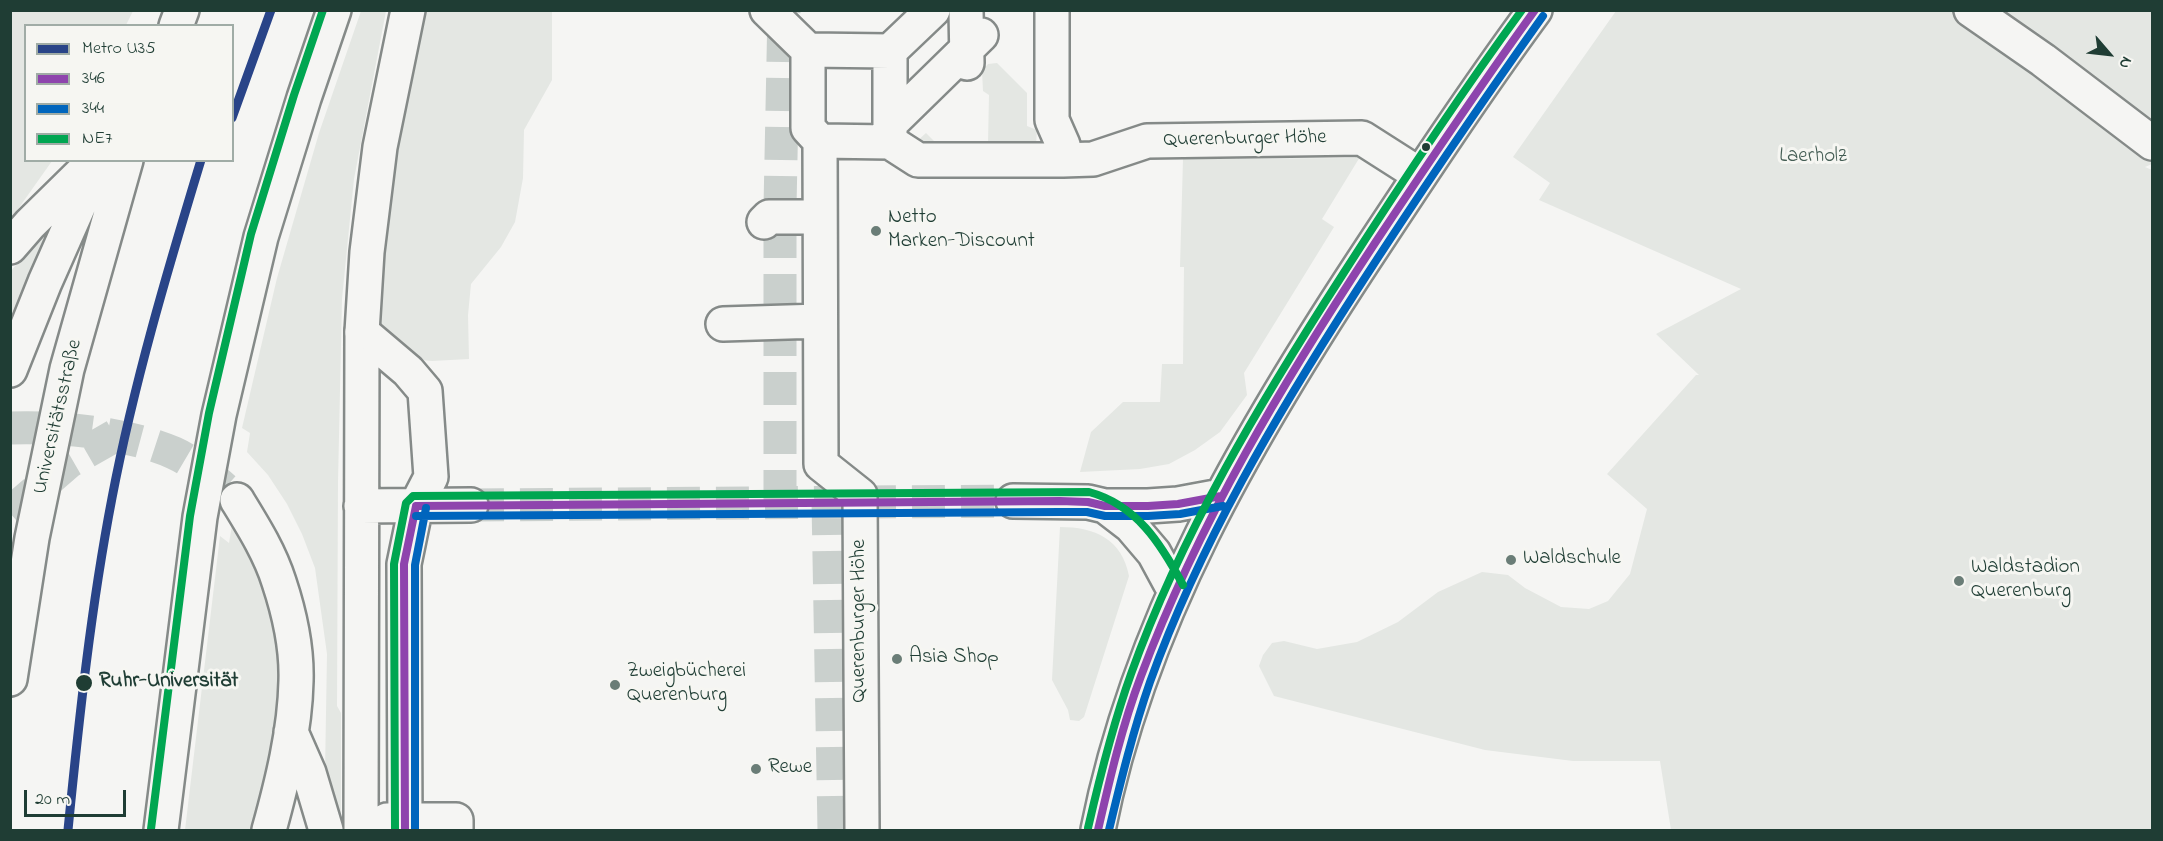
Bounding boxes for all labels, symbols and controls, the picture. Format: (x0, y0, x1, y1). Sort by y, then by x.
legend (24, 24, 234, 162)
north arrow (2079, 24, 2139, 84)
text: Metro U35 (82, 36, 156, 62)
text: N (2112, 52, 2138, 73)
text: 346 (82, 66, 105, 92)
text: 344 (82, 96, 104, 122)
text: NE7 (82, 126, 112, 152)
street label: Querenburger Höhe (1163, 126, 1327, 154)
unlabelled marker (1420, 141, 1432, 153)
park label: Laerholz (1779, 145, 1847, 171)
place label: Netto Marken-Discount (888, 206, 1035, 256)
marker: Netto Marken-Discount (869, 224, 883, 238)
street label: Universitätsstraße (29, 337, 89, 497)
street label: Querenburger Höhe (848, 539, 874, 703)
place label: Waldschule (1523, 547, 1621, 573)
marker: Waldschule (1504, 553, 1518, 567)
place label: Waldstadion Querenburg (1971, 556, 2080, 606)
marker: Waldstadion Querenburg (1952, 574, 1966, 588)
place label: Asia Shop (909, 646, 999, 672)
marker: Asia Shop (890, 652, 904, 666)
place label: Zweigbücherei Querenburg (627, 660, 746, 710)
place label: Ruhr-Universität (99, 670, 238, 696)
marker: Ruhr-Universität (74, 673, 94, 693)
marker: Zweigbücherei Querenburg (608, 678, 622, 692)
place label: Rewe (768, 756, 812, 782)
marker: Rewe (749, 762, 763, 776)
scale bar (27, 778, 129, 816)
text: 20 m (35, 787, 70, 813)

